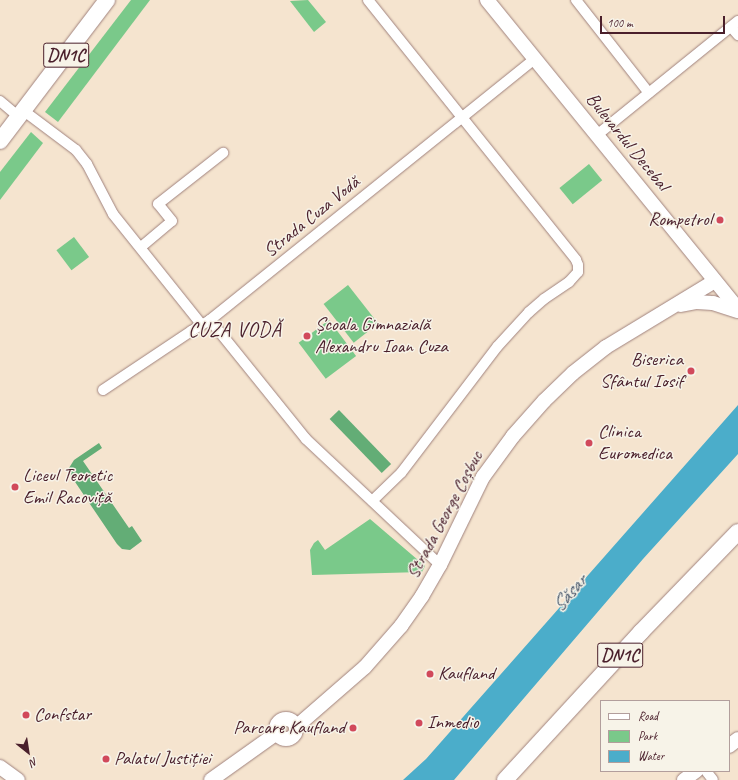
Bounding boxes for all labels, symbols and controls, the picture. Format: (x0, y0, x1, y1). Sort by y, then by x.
scale bar (602, 8, 727, 34)
text: 100 m (607, 15, 633, 31)
road number: DN1C (43, 39, 89, 71)
street label: Bulevardul Decebal (581, 89, 673, 195)
street label: Strada Cuza Vodă (260, 171, 364, 263)
place label: Rompetrol (648, 209, 712, 231)
marker: Rompetrol (715, 215, 725, 225)
place label: Școala Gimnazială Alexandru Ioan Cuza (315, 314, 447, 358)
district label: CUZA VODĂ (188, 317, 282, 341)
marker: Școala Gimnazială Alexandru Ioan Cuza (302, 331, 312, 341)
place label: Biserica Sfântul Iosif (600, 349, 683, 393)
marker: Biserica Sfântul Iosif (686, 366, 696, 376)
place label: Clinica Euromedica (598, 421, 672, 465)
marker: Clinica Euromedica (583, 437, 595, 449)
street label: Strada George Coșbuc (402, 447, 488, 583)
place label: Liceul Teoretic Emil Racoviță (23, 465, 112, 509)
marker: Liceul Teoretic Emil Racoviță (10, 482, 20, 492)
water label: Săsar (546, 570, 592, 616)
road number: DN1C (597, 639, 643, 671)
place label: Kaufland (438, 663, 495, 685)
marker: Kaufland (425, 669, 435, 679)
legend (600, 700, 730, 772)
place label: Confstar (34, 704, 91, 726)
text: Road (638, 708, 658, 724)
marker: Confstar (21, 710, 31, 720)
place label: Inmedio (427, 712, 478, 734)
place label: Parcare Kaufland (233, 717, 345, 739)
marker: Inmedio (414, 718, 424, 728)
marker: Parcare Kaufland (348, 723, 358, 733)
text: Park (638, 728, 657, 744)
north arrow (8, 732, 48, 772)
place label: Palatul Justiției (114, 748, 211, 770)
text: Water (638, 748, 664, 764)
marker: Palatul Justiției (101, 754, 111, 764)
text: N (28, 755, 40, 770)

